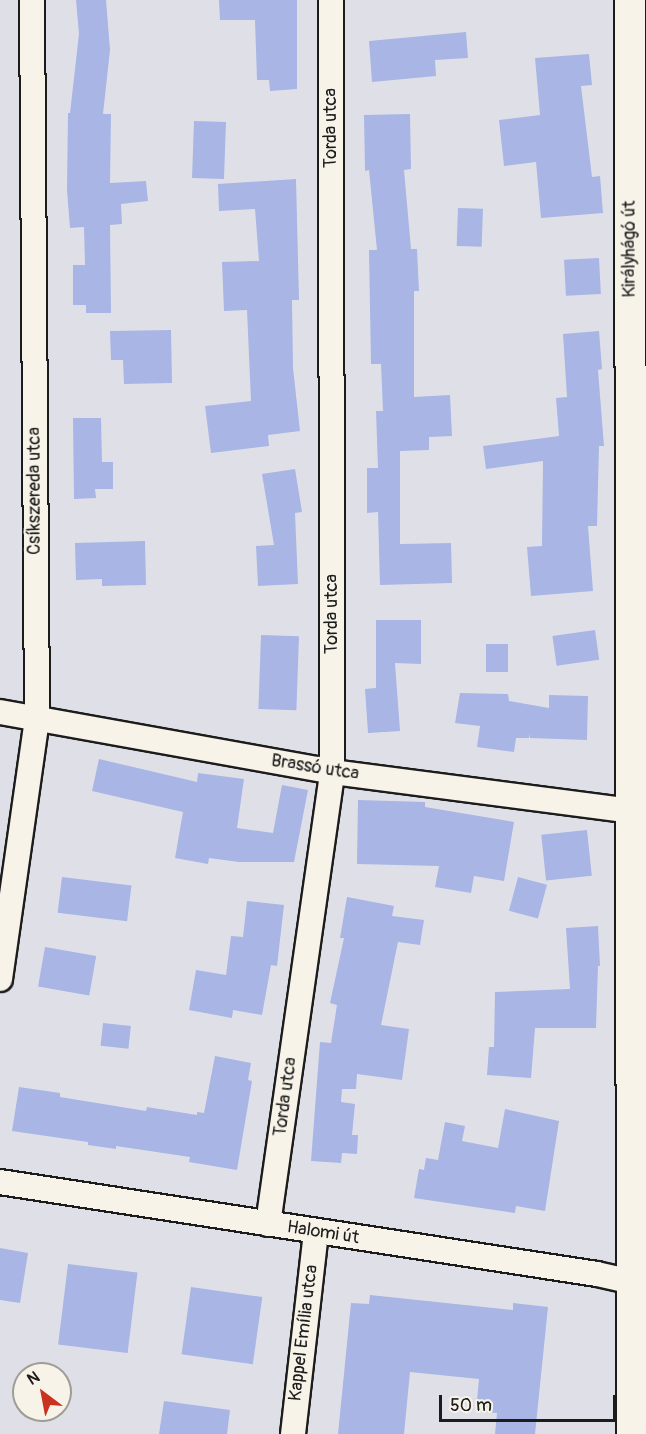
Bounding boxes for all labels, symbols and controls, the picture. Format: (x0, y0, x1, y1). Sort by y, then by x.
street label: Torda utca (320, 88, 342, 168)
street label: Királyhágó út (619, 200, 641, 298)
street label: Csíkszereda utca (24, 427, 46, 555)
street label: Torda utca (321, 574, 343, 654)
street label: Brassó utca (270, 750, 360, 786)
street label: Torda utca (270, 1056, 302, 1138)
street label: Halomi út (285, 1217, 361, 1249)
street label: Kappel Emília utca (285, 1264, 323, 1402)
north arrow (12, 1362, 72, 1422)
text: N (24, 1367, 43, 1390)
scale bar (442, 1383, 619, 1421)
text: 50 m (450, 1394, 492, 1417)

